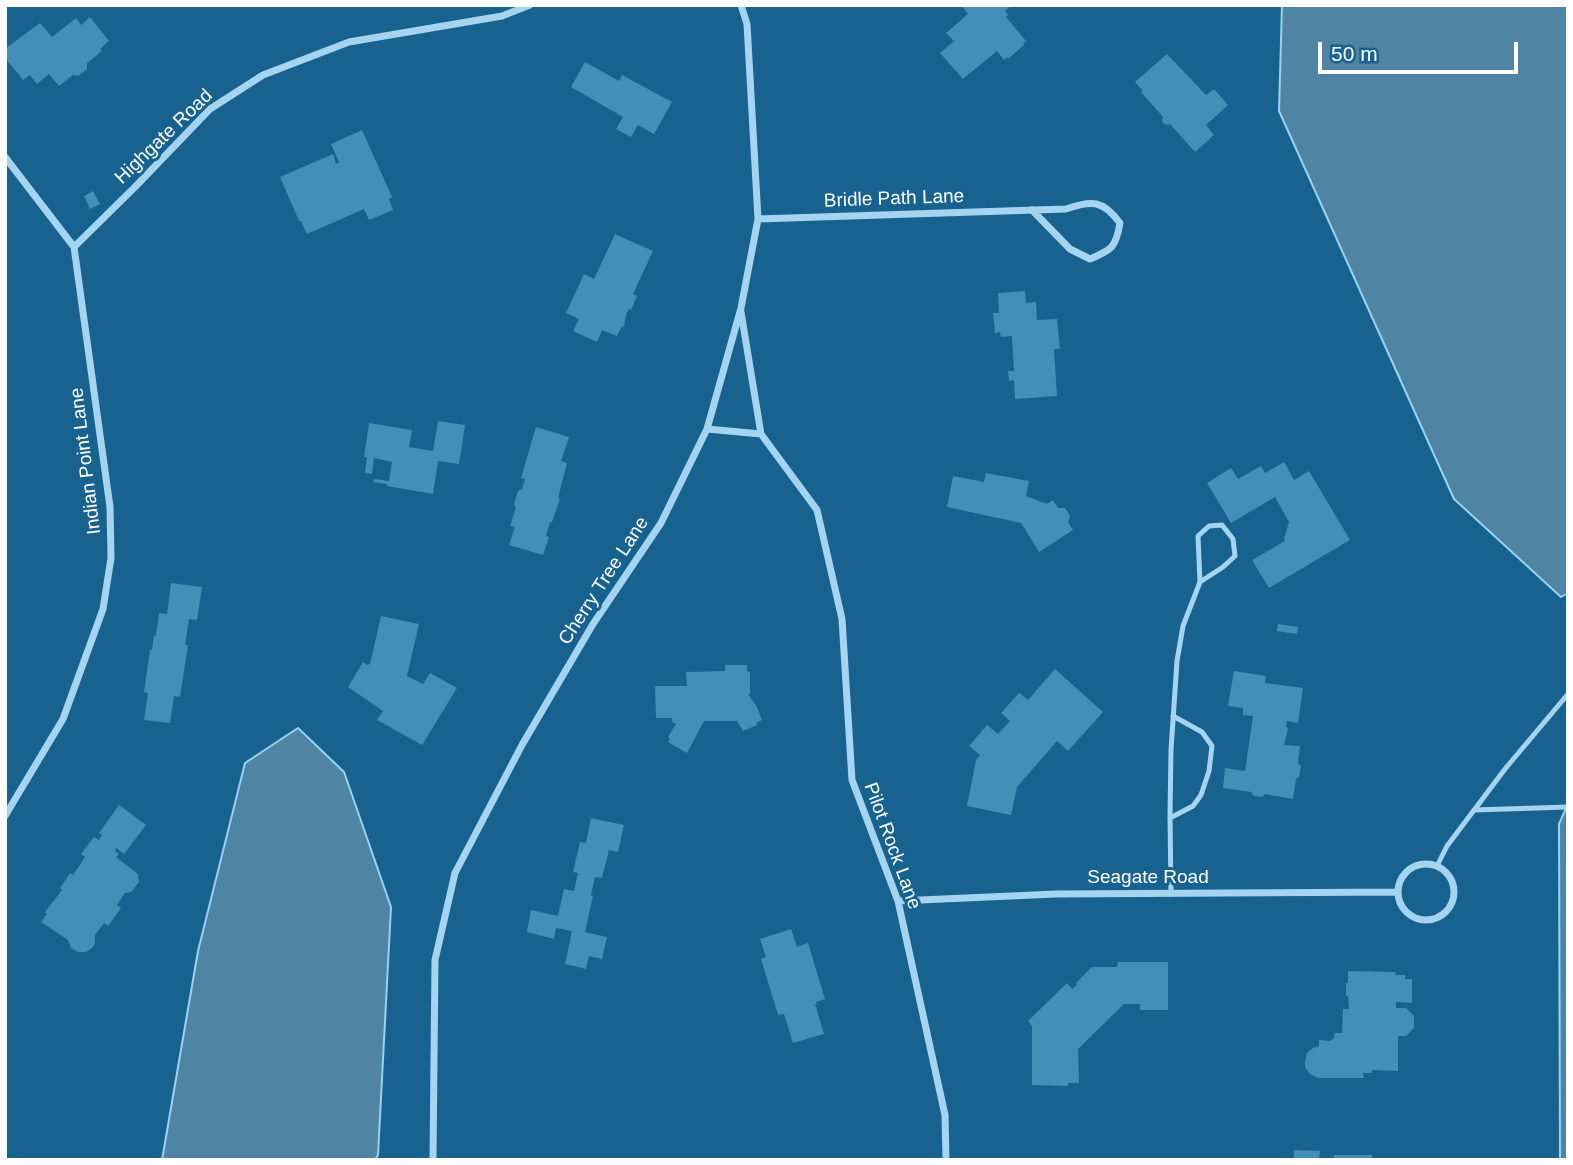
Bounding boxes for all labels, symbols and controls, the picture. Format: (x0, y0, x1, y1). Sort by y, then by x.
scale bar (1321, 28, 1520, 72)
text: 50 m (1331, 42, 1378, 65)
street label: Highgate Road (110, 85, 218, 189)
street label: Bridle Path Lane (823, 185, 965, 213)
street label: Indian Point Lane (66, 386, 106, 536)
street label: Cherry Tree Lane (554, 513, 654, 649)
street label: Pilot Rock Lane (859, 780, 925, 912)
street label: Seagate Road (1087, 867, 1209, 889)

